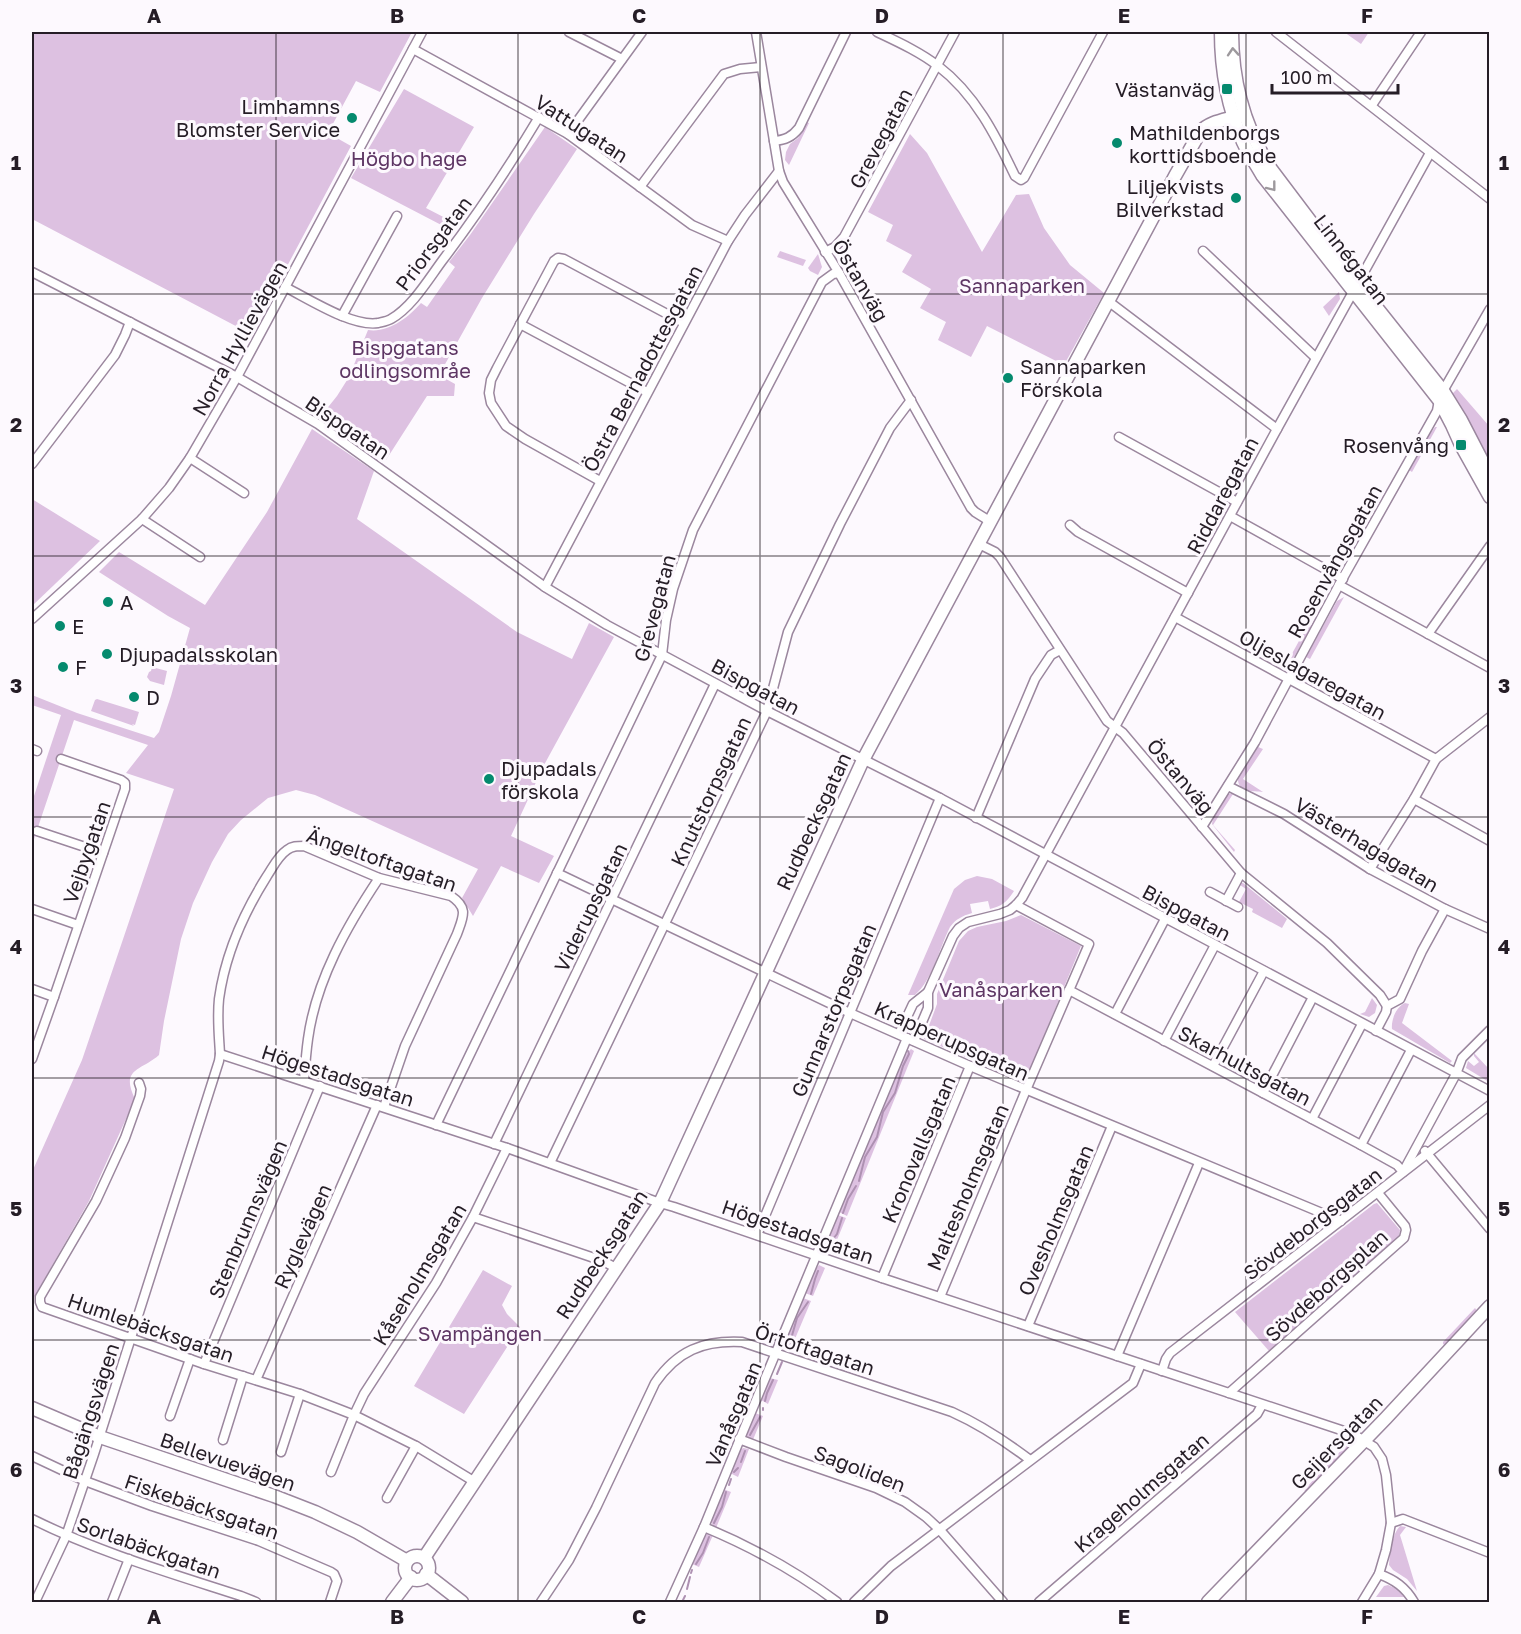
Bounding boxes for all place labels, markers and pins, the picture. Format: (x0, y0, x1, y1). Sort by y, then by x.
place label: Västanväg (1115, 77, 1215, 101)
marker: Västanväg (1220, 82, 1234, 96)
place label: Limhamns Blomster Service (176, 94, 340, 141)
marker: Limhamns Blomster Service (345, 111, 359, 125)
place label: Mathildenborgs korttidsboende (1129, 120, 1280, 167)
marker: Mathildenborgs korttidsboende (1110, 136, 1124, 150)
place label: Liljekvists Bilverkstad (1116, 174, 1224, 221)
marker: Liljekvists Bilverkstad (1229, 191, 1243, 205)
place label: Sannaparken Förskola (1020, 354, 1146, 401)
marker: Sannaparken Förskola (1001, 371, 1015, 385)
place label: Rosenvång (1343, 433, 1449, 457)
marker: Rosenvång (1454, 438, 1468, 452)
place label: A (120, 590, 133, 614)
marker: A (101, 595, 115, 609)
place label: E (72, 614, 84, 638)
marker: E (53, 619, 67, 633)
place label: Djupadalsskolan (119, 642, 278, 666)
marker: Djupadalsskolan (100, 647, 114, 661)
place label: F (75, 655, 87, 679)
marker: F (56, 660, 70, 674)
place label: D (146, 685, 160, 709)
marker: D (127, 690, 141, 704)
place label: Djupadals förskola (501, 756, 597, 803)
marker: Djupadals förskola (482, 772, 496, 786)

